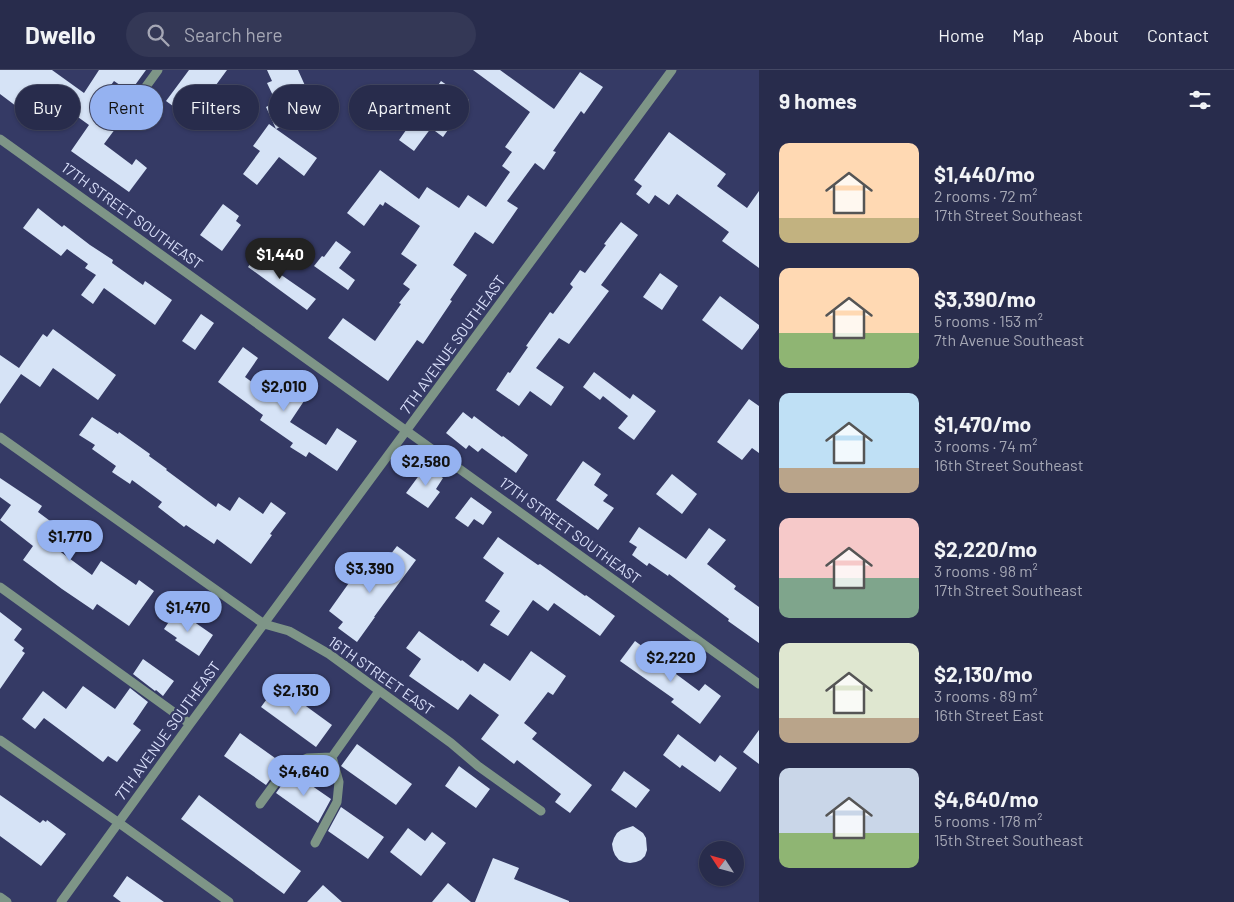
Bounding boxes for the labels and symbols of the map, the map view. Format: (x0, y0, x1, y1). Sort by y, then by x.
street label: 17TH STREET SOUTHEAST (58, 158, 207, 273)
pin: $1,440 (239, 238, 321, 280)
street label: 7TH AVENUE SOUTHEAST (396, 271, 509, 417)
pin: $2,010 (243, 370, 325, 412)
pin: $2,580 (385, 444, 467, 487)
street label: 17TH STREET SOUTHEAST (496, 473, 645, 588)
pin: $1,770 (29, 520, 111, 562)
pin: $3,390 (329, 552, 411, 594)
pin: $1,470 (147, 590, 229, 633)
street label: 16TH STREET EAST (325, 632, 438, 718)
pin: $2,220 (630, 640, 712, 683)
street label: 7TH AVENUE SOUTHEAST (111, 657, 224, 803)
pin: $2,130 (255, 674, 337, 716)
pin: $4,640 (263, 754, 345, 797)
north arrow (699, 841, 744, 886)

